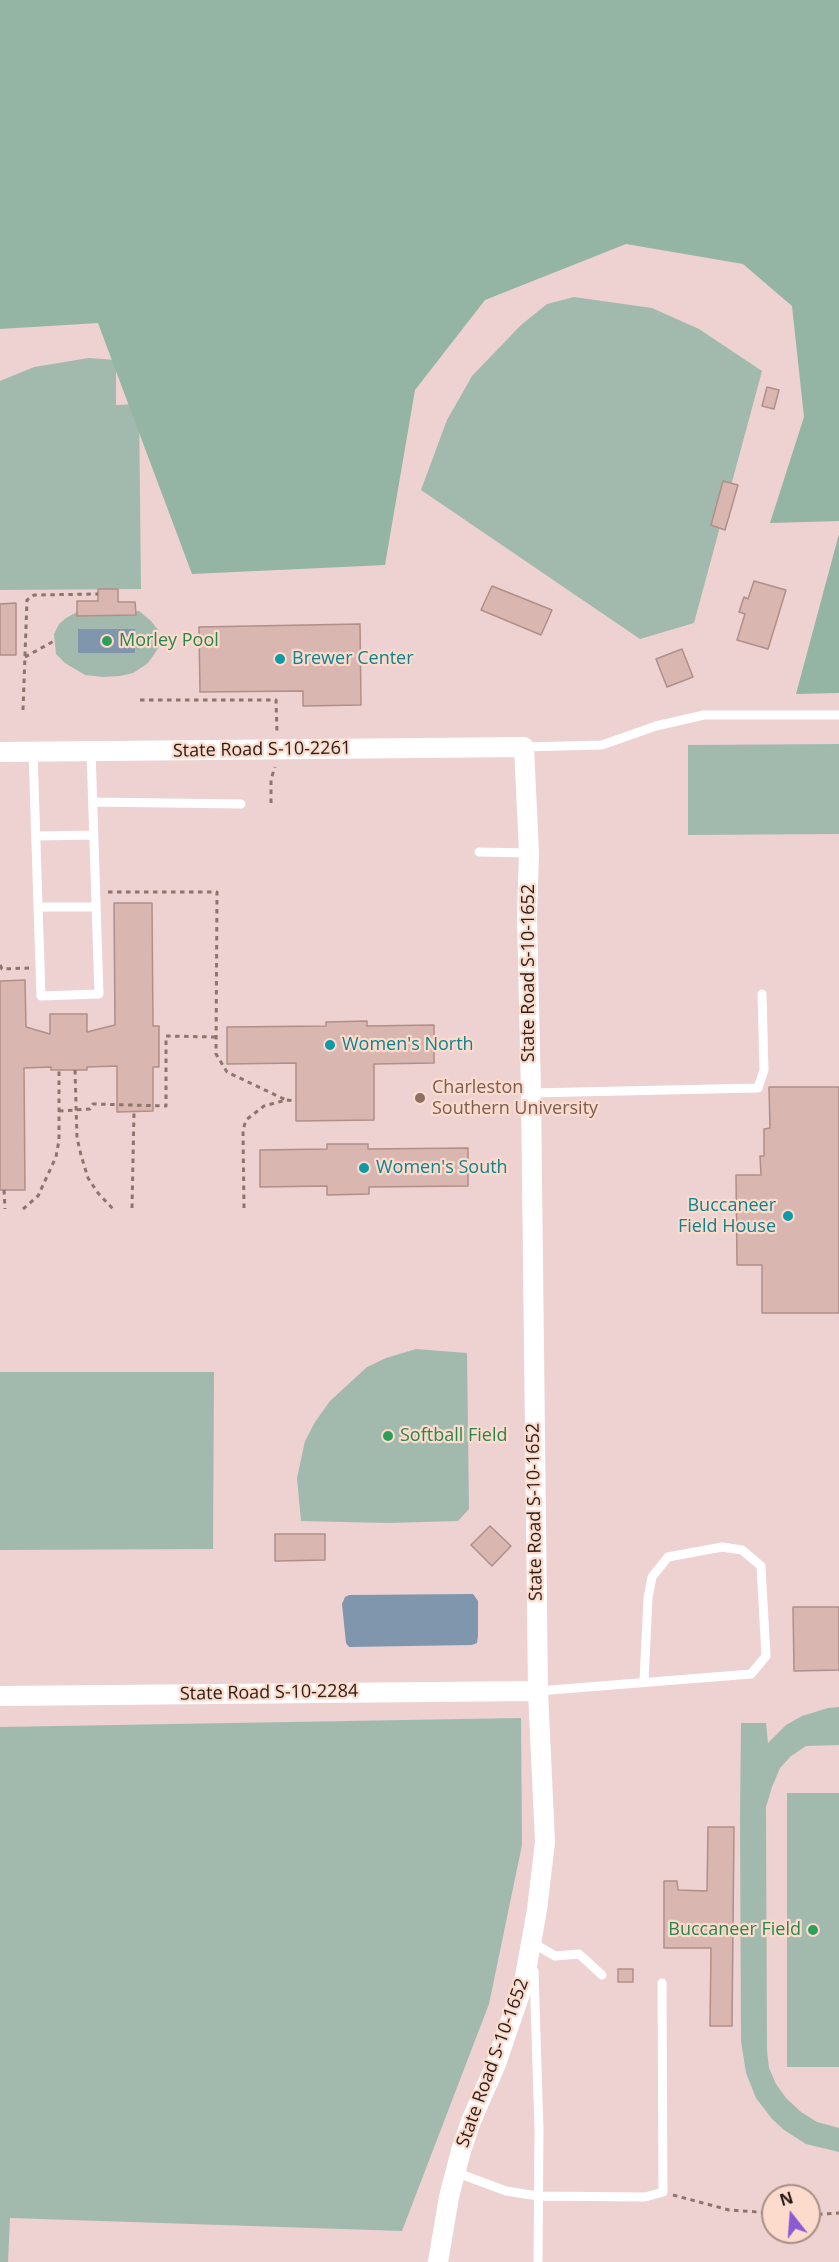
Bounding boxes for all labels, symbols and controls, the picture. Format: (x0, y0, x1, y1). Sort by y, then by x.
place label: Morley Pool (119, 630, 219, 652)
marker: Morley Pool (100, 634, 114, 648)
place label: Brewer Center (292, 648, 414, 670)
marker: Brewer Center (273, 652, 287, 666)
street label: State Road S-10-2261 (173, 738, 351, 762)
street label: State Road S-10-1652 (518, 884, 540, 1062)
place label: Women's North (342, 1034, 474, 1056)
marker: Women's North (323, 1038, 337, 1052)
place label: Charleston Southern University (432, 1077, 598, 1120)
marker: Charleston Southern University (413, 1091, 427, 1105)
place label: Women's South (376, 1157, 508, 1179)
marker: Women's South (357, 1161, 371, 1175)
place label: Buccaneer Field House (678, 1195, 776, 1238)
marker: Buccaneer Field House (781, 1209, 795, 1223)
street label: State Road S-10-1652 (523, 1423, 547, 1601)
place label: Softball Field (400, 1425, 507, 1447)
marker: Softball Field (381, 1429, 395, 1443)
street label: State Road S-10-2284 (180, 1681, 358, 1705)
place label: Buccaneer Field (668, 1919, 801, 1941)
marker: Buccaneer Field (806, 1923, 820, 1937)
street label: State Road S-10-1652 (452, 1976, 534, 2150)
north arrow (761, 2184, 821, 2244)
text: N (777, 2186, 796, 2211)

